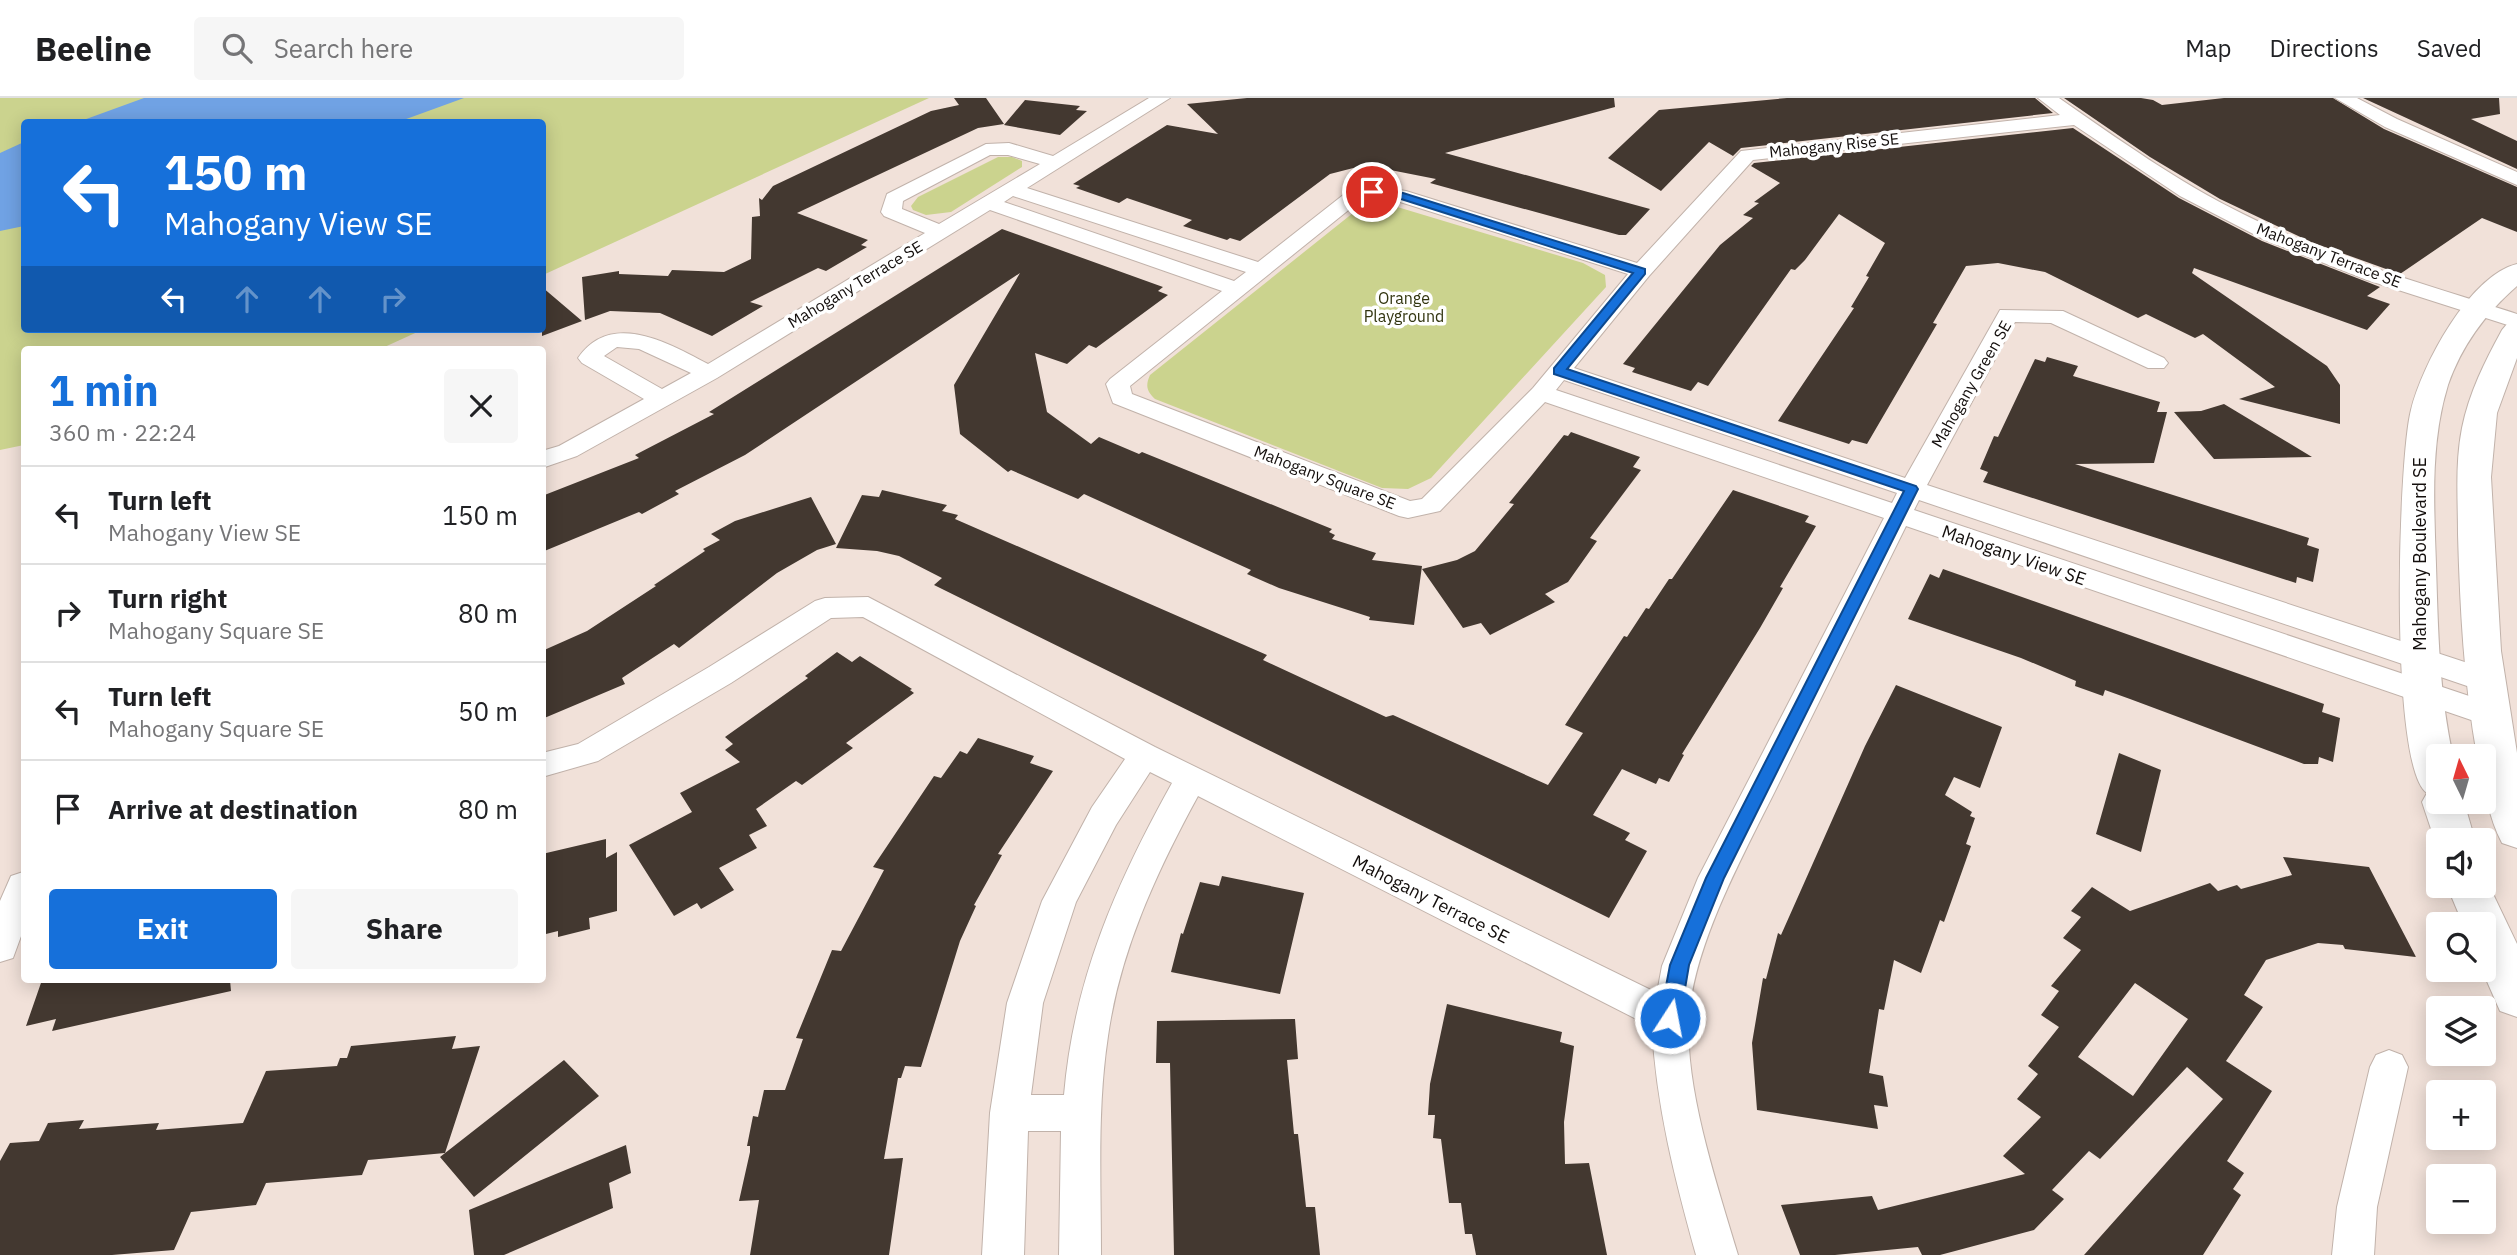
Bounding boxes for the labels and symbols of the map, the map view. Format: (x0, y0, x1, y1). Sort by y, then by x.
street label: Mahogany Rise SE (1768, 128, 1900, 162)
pin (1342, 162, 1402, 222)
street label: Mahogany Terrace SE (2254, 218, 2404, 292)
street label: Mahogany Terrace SE (784, 236, 926, 332)
park label: Orange Playground (1364, 288, 1444, 326)
street label: Mahogany Green SE (1927, 317, 2015, 451)
street label: Mahogany Square SE (1251, 441, 1399, 513)
street label: Mahogany Boulevard SE (2408, 457, 2431, 651)
street label: Mahogany View SE (1939, 520, 2089, 590)
north arrow (2426, 744, 2496, 814)
street label: Mahogany Terrace SE (1349, 850, 1513, 948)
position arrow (1633, 981, 1707, 1055)

